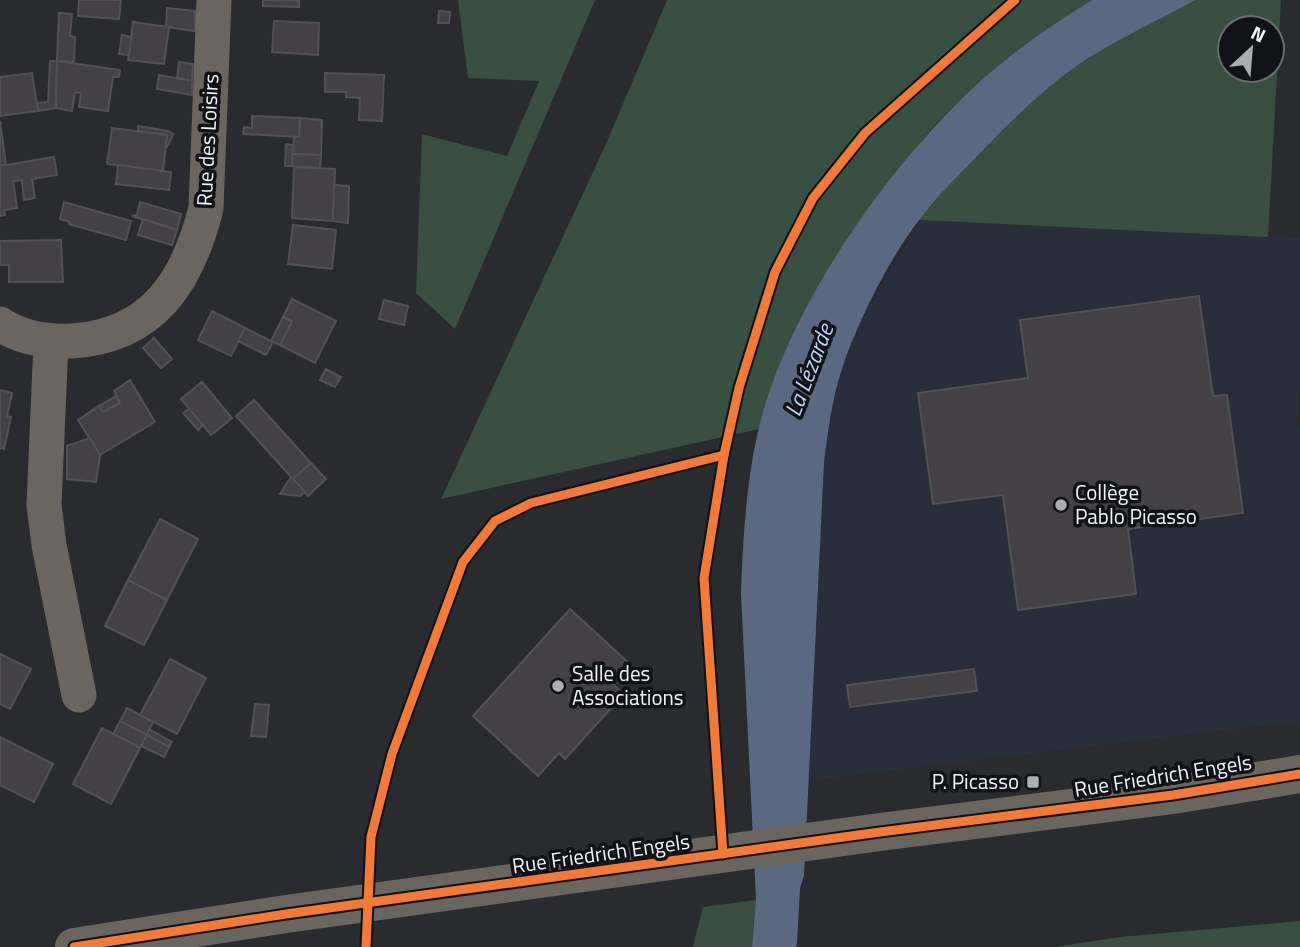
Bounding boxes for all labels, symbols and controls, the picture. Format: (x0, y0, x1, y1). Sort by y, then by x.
north arrow (1216, 14, 1286, 84)
text: N (1246, 17, 1271, 49)
street label: Rue des Loisirs (188, 73, 226, 207)
water label: La Lézarde (775, 317, 843, 421)
place label: Collège Pablo Picasso (1075, 476, 1197, 532)
marker: Collège Pablo Picasso (1053, 497, 1069, 513)
place label: Salle des Associations (572, 657, 684, 713)
marker: Salle des Associations (550, 678, 566, 694)
street label: Rue Friedrich Engels (1072, 745, 1254, 805)
place label: P. Picasso (932, 765, 1019, 797)
marker: P. Picasso (1025, 774, 1041, 790)
street label: Rue Friedrich Engels (510, 825, 692, 881)

